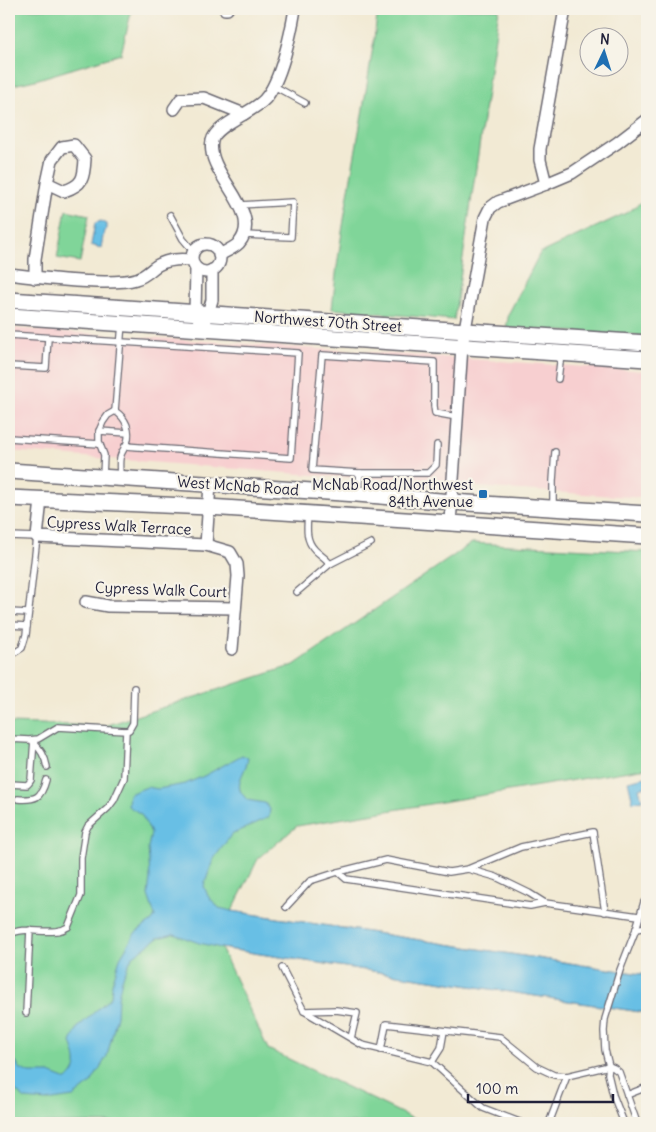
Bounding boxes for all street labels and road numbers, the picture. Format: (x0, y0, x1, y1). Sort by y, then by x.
street label: Northwest 70th Street (253, 307, 403, 336)
street label: West McNab Road (176, 472, 300, 499)
street label: Cypress Walk Terrace (46, 512, 192, 539)
street label: Cypress Walk Court (95, 578, 227, 601)

